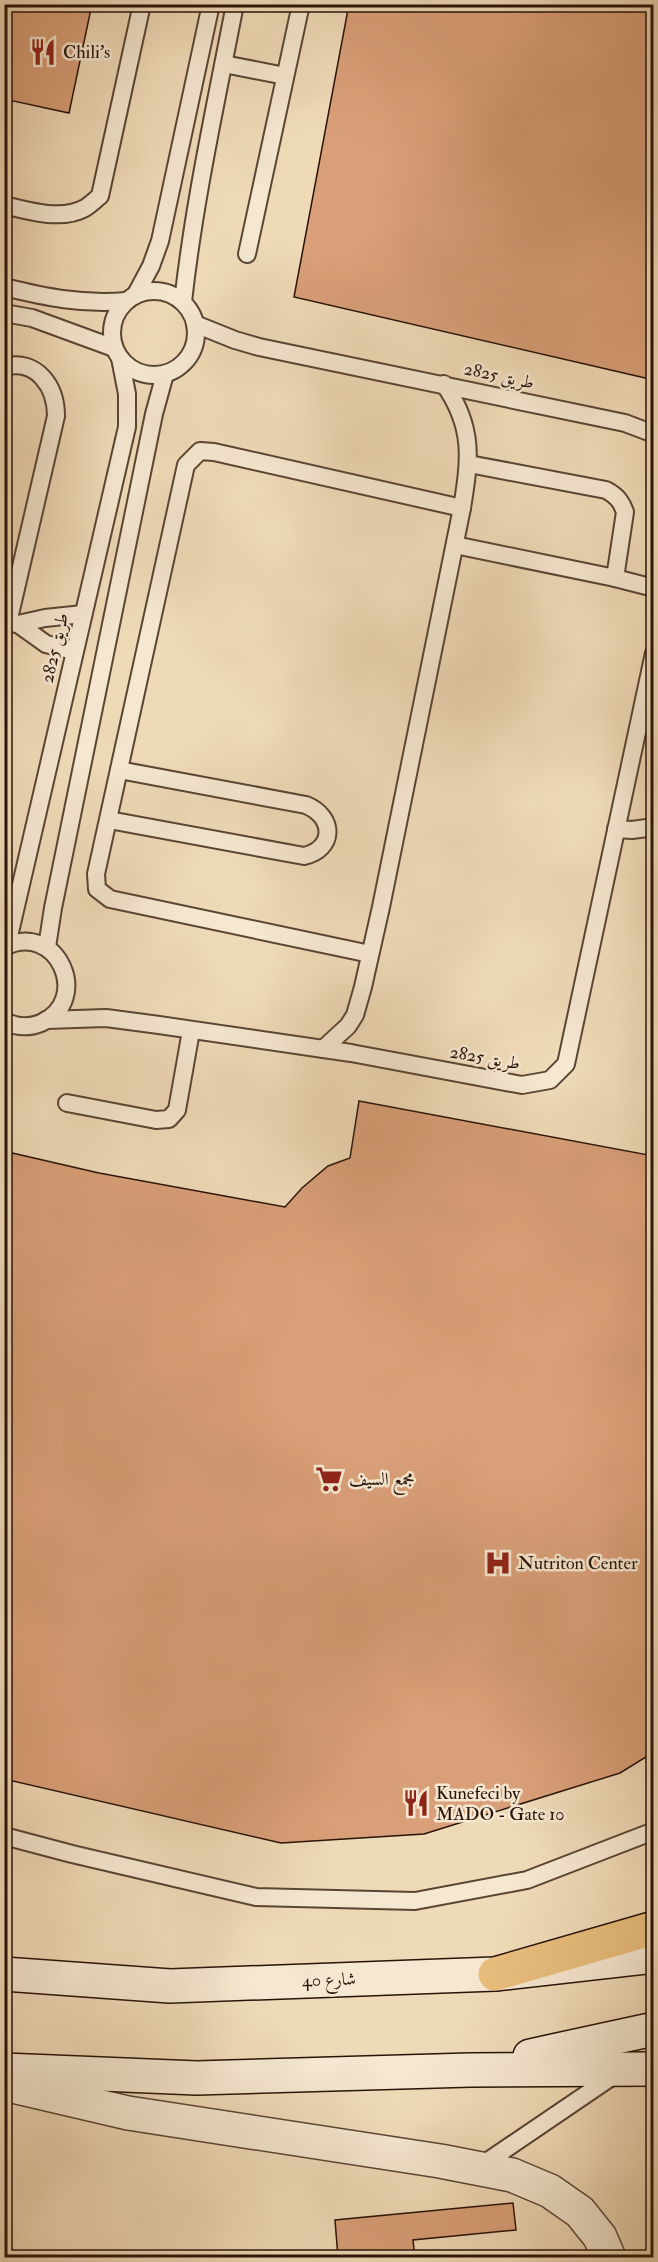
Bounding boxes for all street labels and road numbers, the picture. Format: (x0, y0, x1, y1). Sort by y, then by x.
street label: طريق 2825 (462, 357, 536, 395)
street label: طريق 2825 (36, 611, 74, 685)
street label: طريق 2825 (448, 1040, 522, 1076)
street label: شارع 40 (302, 1968, 356, 1995)

